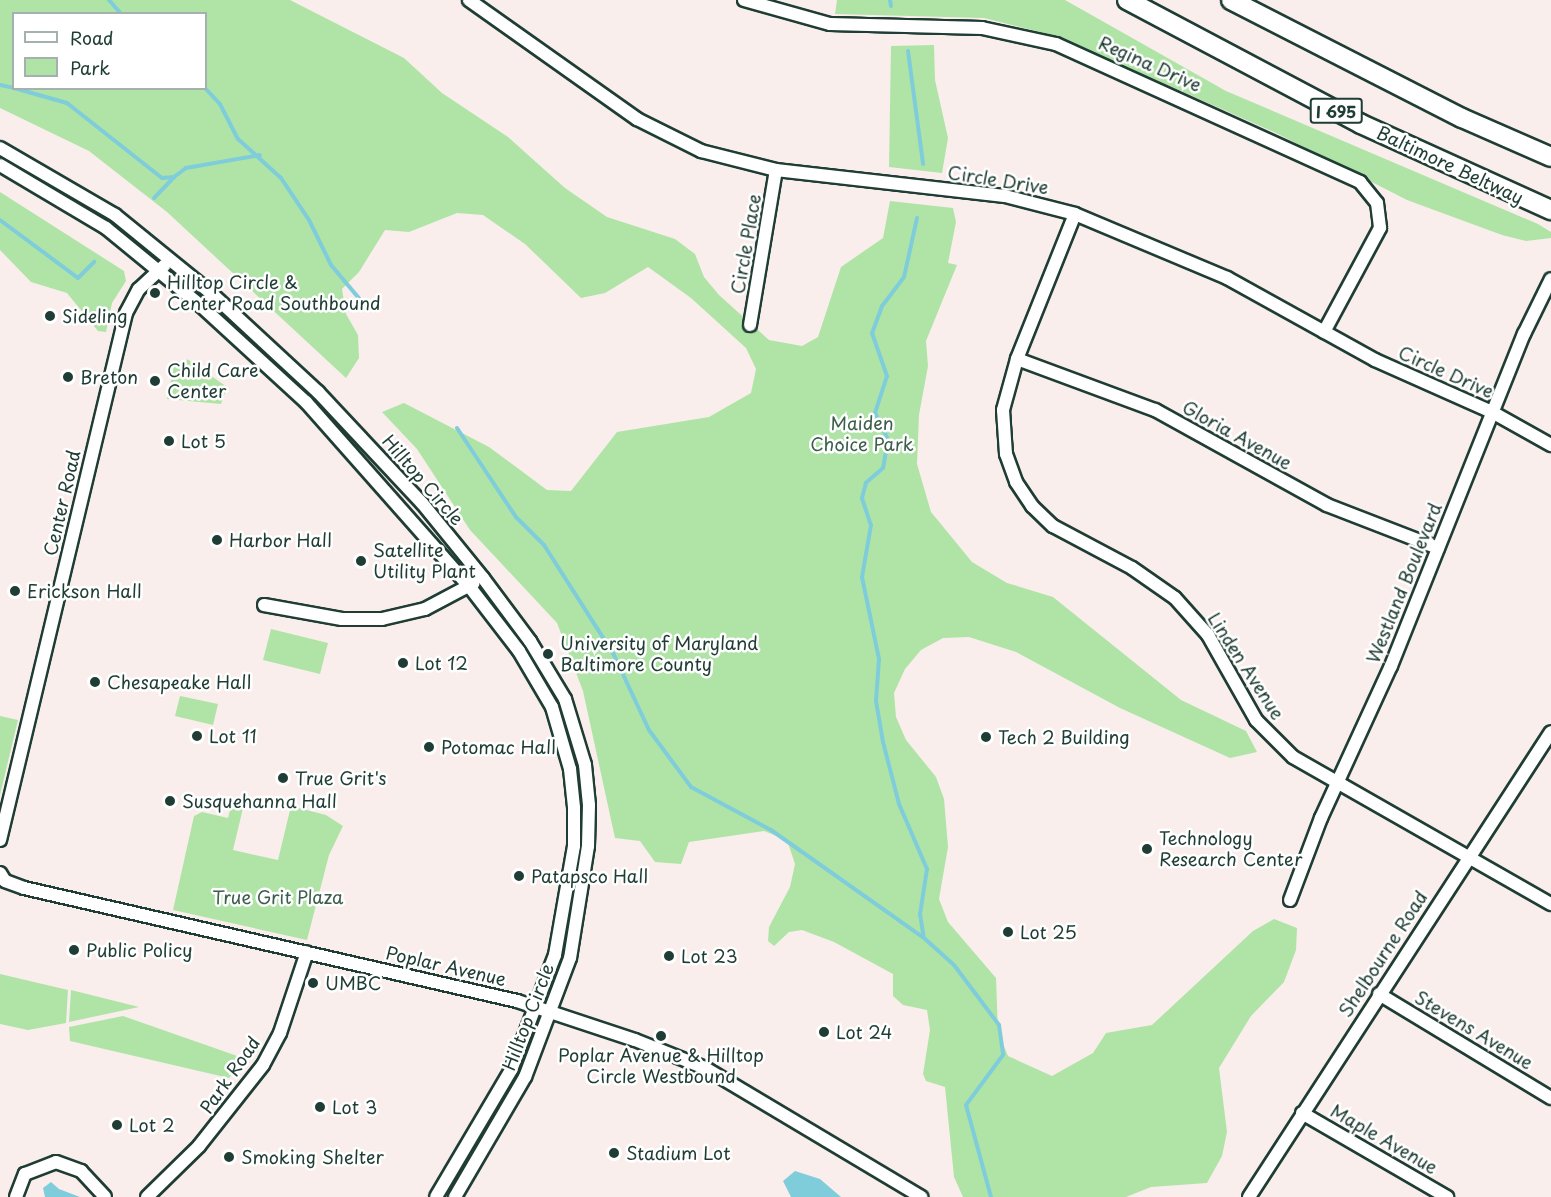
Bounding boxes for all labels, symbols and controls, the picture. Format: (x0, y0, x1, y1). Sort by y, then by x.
legend (12, 12, 207, 90)
text: Road (70, 24, 114, 51)
street label: Regina Drive (1096, 32, 1204, 96)
text: Park (70, 54, 110, 81)
road number: I 695 (1309, 98, 1363, 124)
street label: Baltimore Beltway (1374, 122, 1526, 208)
street label: Circle Drive (945, 161, 1051, 199)
street label: Circle Place (726, 191, 766, 297)
place label: Hilltop Circle & Center Road Southbound (167, 272, 382, 314)
marker: Hilltop Circle & Center Road Southbound (148, 286, 162, 300)
place label: Sideling (62, 305, 128, 327)
marker: Sideling (43, 309, 57, 323)
street label: Circle Drive (1394, 341, 1498, 403)
place label: Child Care Center (167, 360, 260, 403)
place label: Breton (80, 366, 138, 388)
marker: Breton (61, 370, 75, 384)
marker: Child Care Center (148, 374, 162, 388)
street label: Gloria Avenue (1179, 396, 1295, 474)
park label: Maiden Choice Park (810, 413, 914, 456)
place label: Lot 5 (181, 430, 226, 452)
street label: Hilltop Circle (377, 430, 469, 530)
marker: Lot 5 (162, 434, 176, 448)
street label: Center Road (39, 448, 85, 558)
street label: Westland Boulevard (1362, 499, 1446, 667)
place label: Harbor Hall (229, 529, 332, 551)
marker: Harbor Hall (210, 533, 224, 547)
place label: Satellite Utility Plant (373, 540, 477, 582)
marker: Satellite Utility Plant (354, 554, 368, 568)
place label: Erickson Hall (27, 580, 141, 602)
marker: Erickson Hall (8, 584, 22, 598)
street label: Linden Avenue (1203, 608, 1289, 724)
place label: University of Maryland Baltimore County (560, 633, 759, 676)
marker: University of Maryland Baltimore County (541, 647, 555, 661)
place label: Lot 12 (415, 652, 469, 674)
marker: Lot 12 (396, 656, 410, 670)
place label: Chesapeake Hall (107, 671, 252, 693)
marker: Chesapeake Hall (88, 675, 102, 689)
place label: Lot 11 (209, 725, 258, 747)
place label: Tech 2 Building (998, 726, 1131, 748)
marker: Lot 11 (190, 729, 204, 743)
marker: Tech 2 Building (979, 730, 993, 744)
place label: Potomac Hall (441, 736, 555, 758)
marker: Potomac Hall (422, 740, 436, 754)
place label: True Grit's (295, 767, 388, 789)
marker: True Grit's (276, 771, 290, 785)
place label: Susquehanna Hall (182, 790, 337, 812)
marker: Susquehanna Hall (163, 794, 177, 808)
place label: Technology Research Center (1159, 828, 1302, 870)
marker: Technology Research Center (1140, 842, 1154, 856)
place label: Patapsco Hall (531, 865, 649, 887)
marker: Patapsco Hall (512, 869, 526, 883)
park label: True Grit Plaza (212, 886, 344, 908)
street label: Shelbourne Road (1334, 886, 1432, 1022)
place label: Lot 25 (1020, 921, 1078, 943)
marker: Lot 25 (1001, 925, 1015, 939)
place label: Public Policy (86, 939, 193, 961)
street label: Poplar Avenue (384, 942, 508, 990)
marker: Public Policy (67, 943, 81, 957)
place label: Lot 23 (681, 945, 739, 967)
marker: Lot 23 (662, 949, 676, 963)
street label: Hilltop Circle (497, 960, 559, 1074)
place label: UMBC (325, 972, 381, 994)
marker: UMBC (306, 976, 320, 990)
street label: Stevens Avenue (1411, 986, 1537, 1074)
place label: Lot 24 (836, 1021, 894, 1043)
marker: Lot 24 (817, 1025, 831, 1039)
marker: Poplar Avenue & Hilltop Circle Westbound (654, 1029, 668, 1043)
street label: Park Road (195, 1032, 265, 1118)
place label: Poplar Avenue & Hilltop Circle Westbound (558, 1045, 764, 1088)
place label: Lot 3 (332, 1096, 377, 1118)
street label: Maple Avenue (1326, 1099, 1442, 1179)
marker: Lot 3 (313, 1100, 327, 1114)
place label: Lot 2 (129, 1114, 175, 1136)
marker: Lot 2 (110, 1118, 124, 1132)
place label: Stadium Lot (626, 1142, 731, 1164)
place label: Smoking Shelter (241, 1146, 384, 1168)
marker: Stadium Lot (607, 1146, 621, 1160)
marker: Smoking Shelter (222, 1150, 236, 1164)

